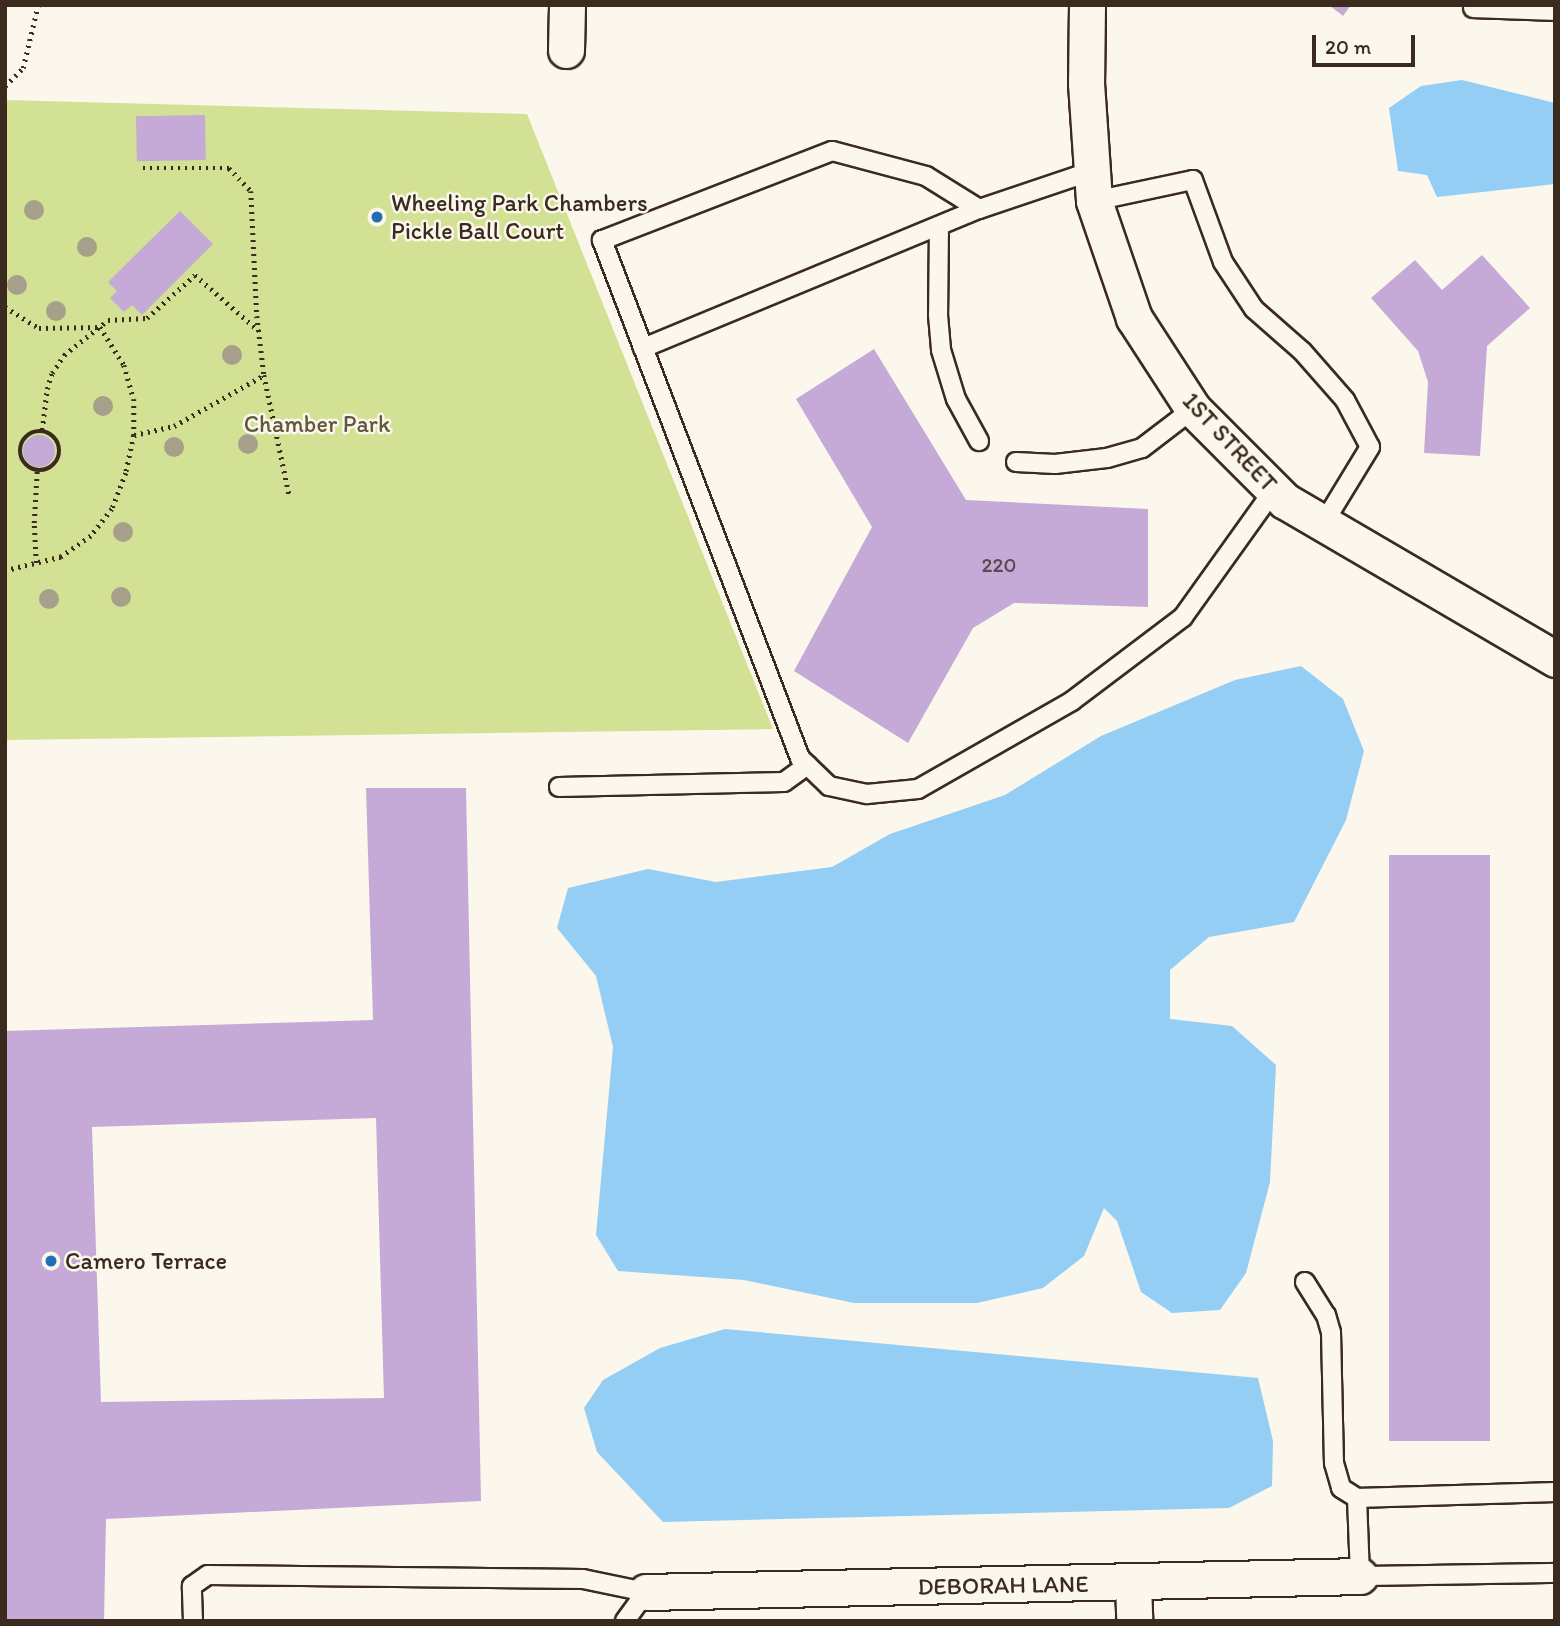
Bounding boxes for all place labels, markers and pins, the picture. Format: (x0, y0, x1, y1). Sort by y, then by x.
place label: Wheeling Park Chambers Pickle Ball Court (391, 189, 648, 245)
marker: Wheeling Park Chambers Pickle Ball Court (369, 209, 385, 225)
place label: Camero Terrace (65, 1247, 227, 1275)
marker: Camero Terrace (43, 1253, 59, 1269)

